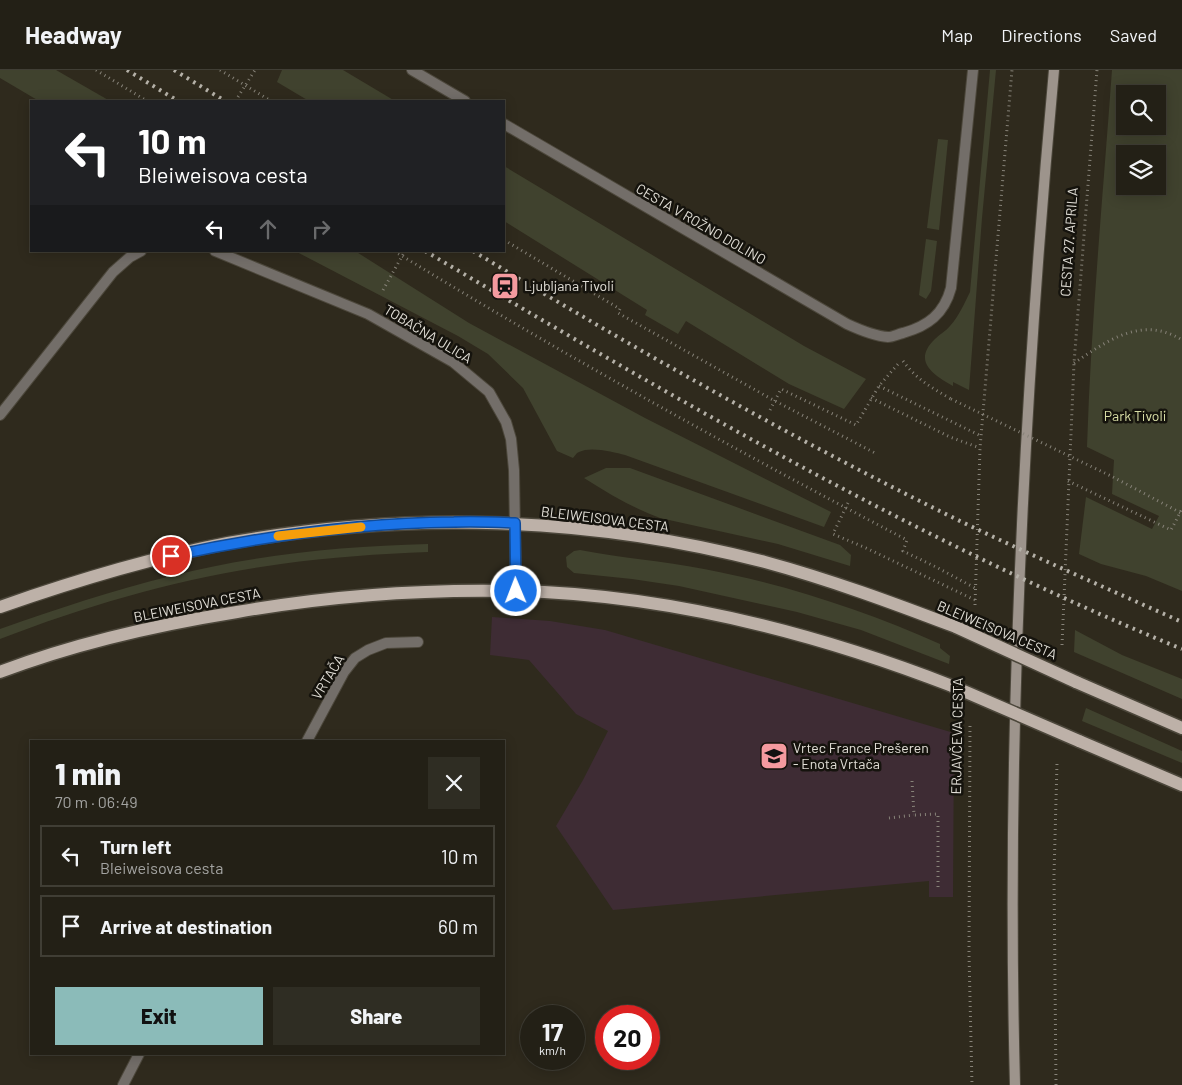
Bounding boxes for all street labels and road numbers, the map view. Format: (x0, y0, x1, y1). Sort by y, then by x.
street label: CESTA V ROŽNO DOLINO (633, 179, 769, 268)
street label: CESTA 27. APRILA (1056, 186, 1081, 297)
street label: TOBAČNA ULICA (381, 301, 476, 367)
street label: BLEIWEISOVA CESTA (540, 502, 670, 535)
street label: BLEIWEISOVA CESTA (132, 584, 262, 625)
street label: BLEIWEISOVA CESTA (935, 597, 1060, 663)
street label: VRTAČA (308, 651, 348, 702)
street label: ERJAVČEVA CESTA (947, 677, 966, 794)

